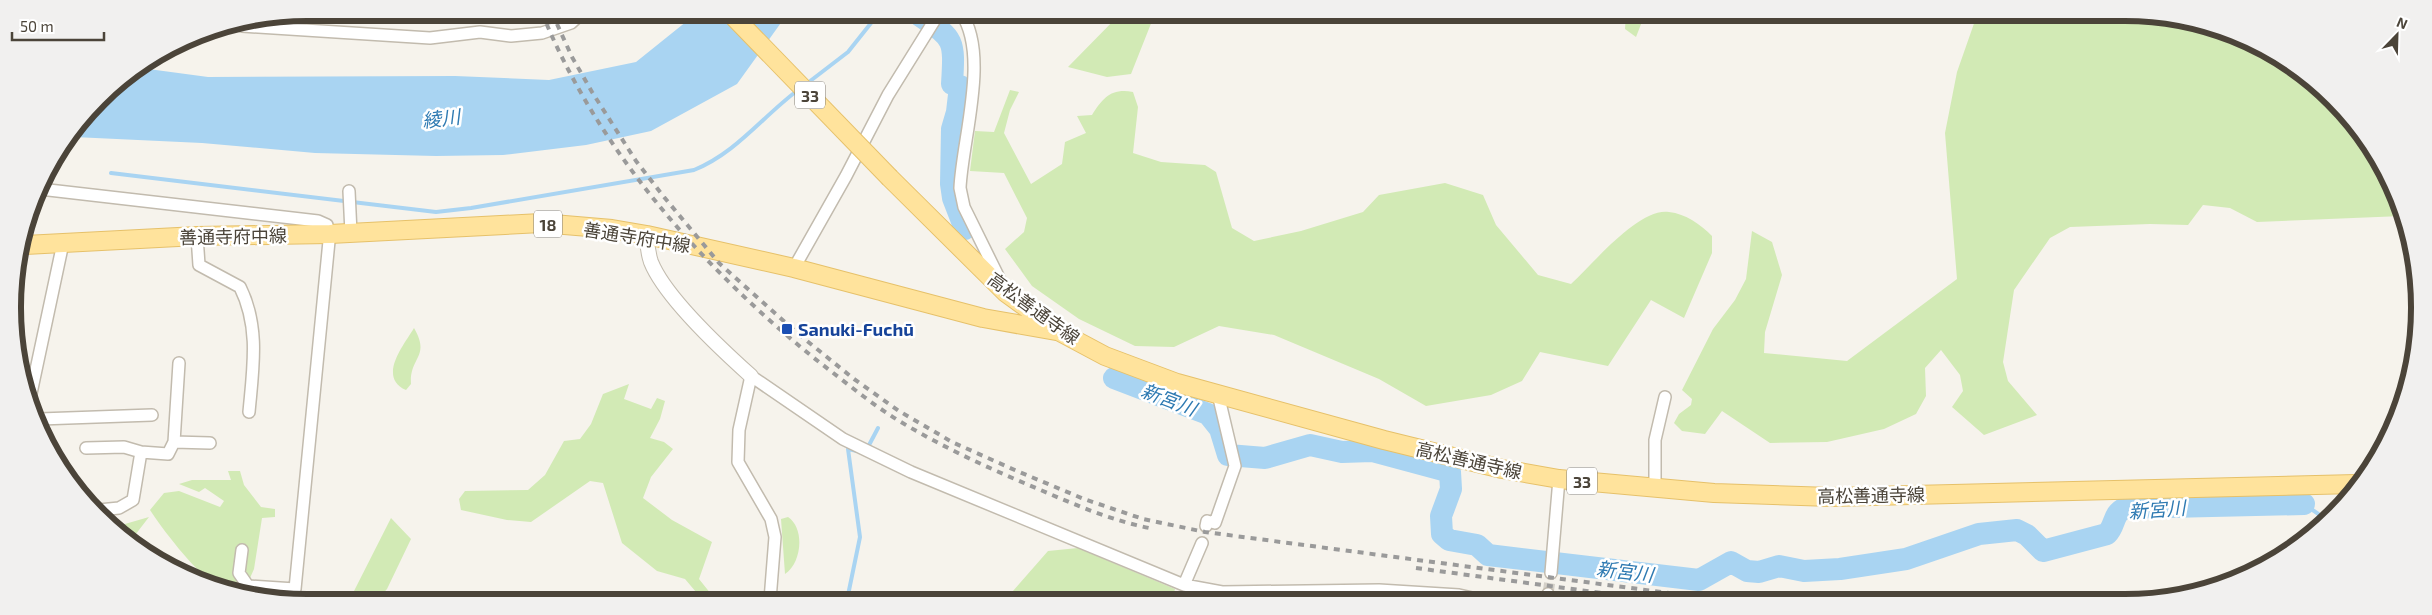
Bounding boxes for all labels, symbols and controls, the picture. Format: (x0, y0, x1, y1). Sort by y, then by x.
scale bar (12, 10, 105, 42)
north arrow (2372, 10, 2422, 60)
text: N (2394, 13, 2410, 32)
text: 50 m (20, 17, 54, 35)
road number: 33 (795, 82, 825, 108)
water label: 綾川 (421, 104, 463, 132)
road number: 18 (534, 210, 562, 238)
street label: 善通寺府中線 (582, 218, 692, 256)
street label: 善通寺府中線 (179, 224, 287, 248)
street label: 高松善通寺線 (984, 267, 1084, 349)
place label: Sanuki-Fuchū (798, 318, 914, 340)
marker: Sanuki-Fuchū (780, 322, 794, 336)
water label: 新宮川 (1138, 378, 1202, 421)
street label: 高松善通寺線 (1414, 437, 1524, 483)
road number: 33 (1567, 468, 1597, 494)
street label: 高松善通寺線 (1817, 483, 1925, 507)
water label: 新宮川 (2128, 495, 2188, 522)
water label: 新宮川 (1595, 556, 1657, 586)

